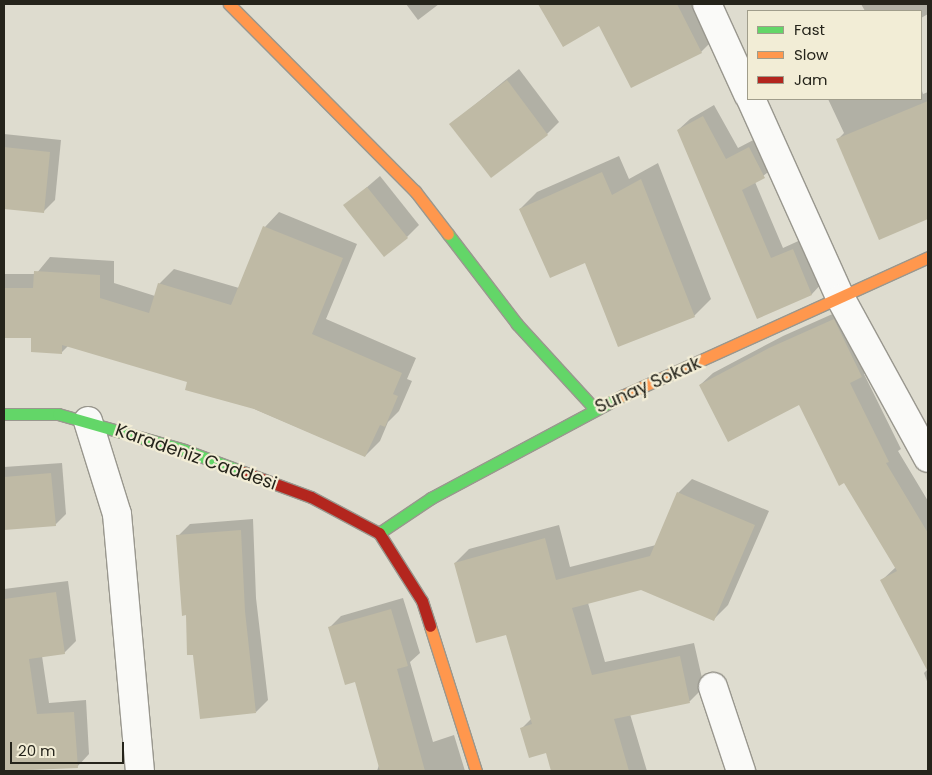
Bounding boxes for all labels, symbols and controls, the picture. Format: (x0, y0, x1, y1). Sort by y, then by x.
legend (747, 10, 922, 100)
text: Fast (794, 19, 825, 40)
text: Slow (794, 44, 828, 65)
text: Jam (794, 69, 828, 90)
street label: Sunay Sokak (592, 352, 704, 418)
street label: Karadeniz Caddesi (112, 419, 280, 495)
scale bar (12, 732, 126, 764)
text: 20 m (18, 740, 56, 761)

